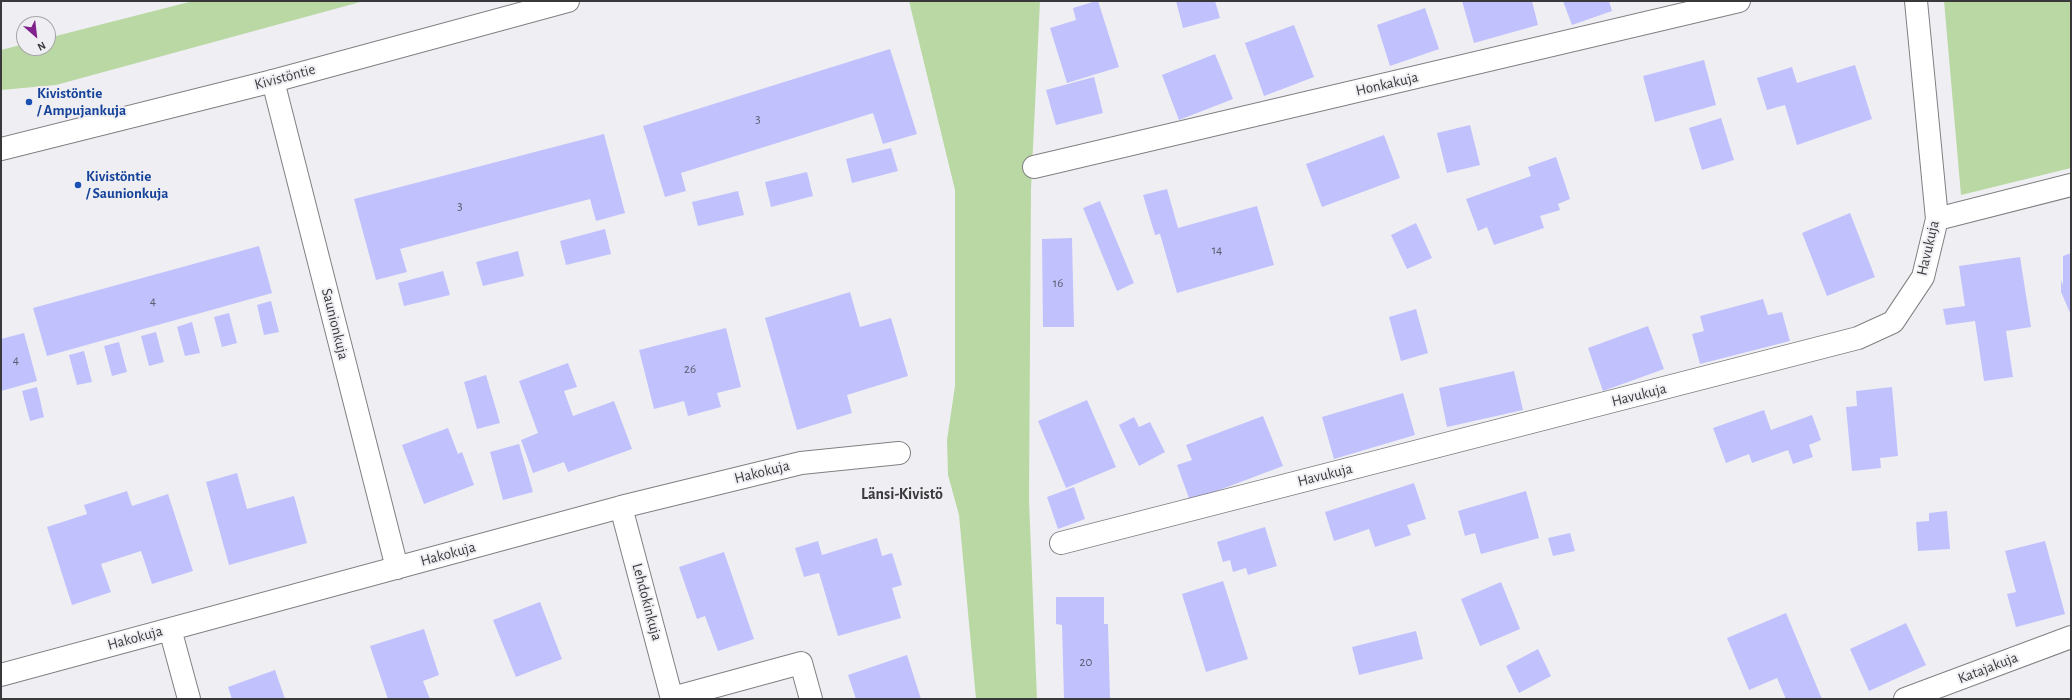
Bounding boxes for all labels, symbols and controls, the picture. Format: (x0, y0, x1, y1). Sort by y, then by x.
north arrow (16, 16, 56, 56)
text: N (35, 40, 47, 53)
street label: Kivistöntie (253, 60, 317, 94)
street label: Honkakuja (1354, 68, 1420, 100)
place label: Kivistöntie / Ampujankuja (37, 84, 126, 119)
marker: Kivistöntie / Ampujankuja (24, 97, 34, 107)
house number: 3 (755, 111, 761, 127)
place label: Kivistöntie / Saunionkuja (86, 167, 169, 202)
marker: Kivistöntie / Saunionkuja (73, 180, 83, 190)
house number: 3 (457, 198, 463, 214)
street label: Havukuja (1913, 219, 1943, 277)
house number: 14 (1212, 242, 1222, 258)
house number: 16 (1053, 275, 1063, 291)
street label: Saunionkuja (317, 286, 353, 362)
house number: 4 (150, 293, 156, 309)
house number: 4 (13, 352, 19, 368)
house number: 26 (684, 361, 696, 377)
street label: Havukuja (1610, 379, 1668, 411)
street label: Hakokuja (733, 456, 791, 488)
street label: Havukuja (1296, 459, 1354, 491)
district label: Länsi-Kivistö (861, 484, 943, 504)
street label: Hakokuja (419, 538, 477, 570)
street label: Lehdokinkuja (628, 561, 666, 643)
street label: Hakokuja (106, 622, 164, 654)
street label: Katajakuja (1955, 648, 2021, 688)
house number: 20 (1080, 654, 1092, 670)

